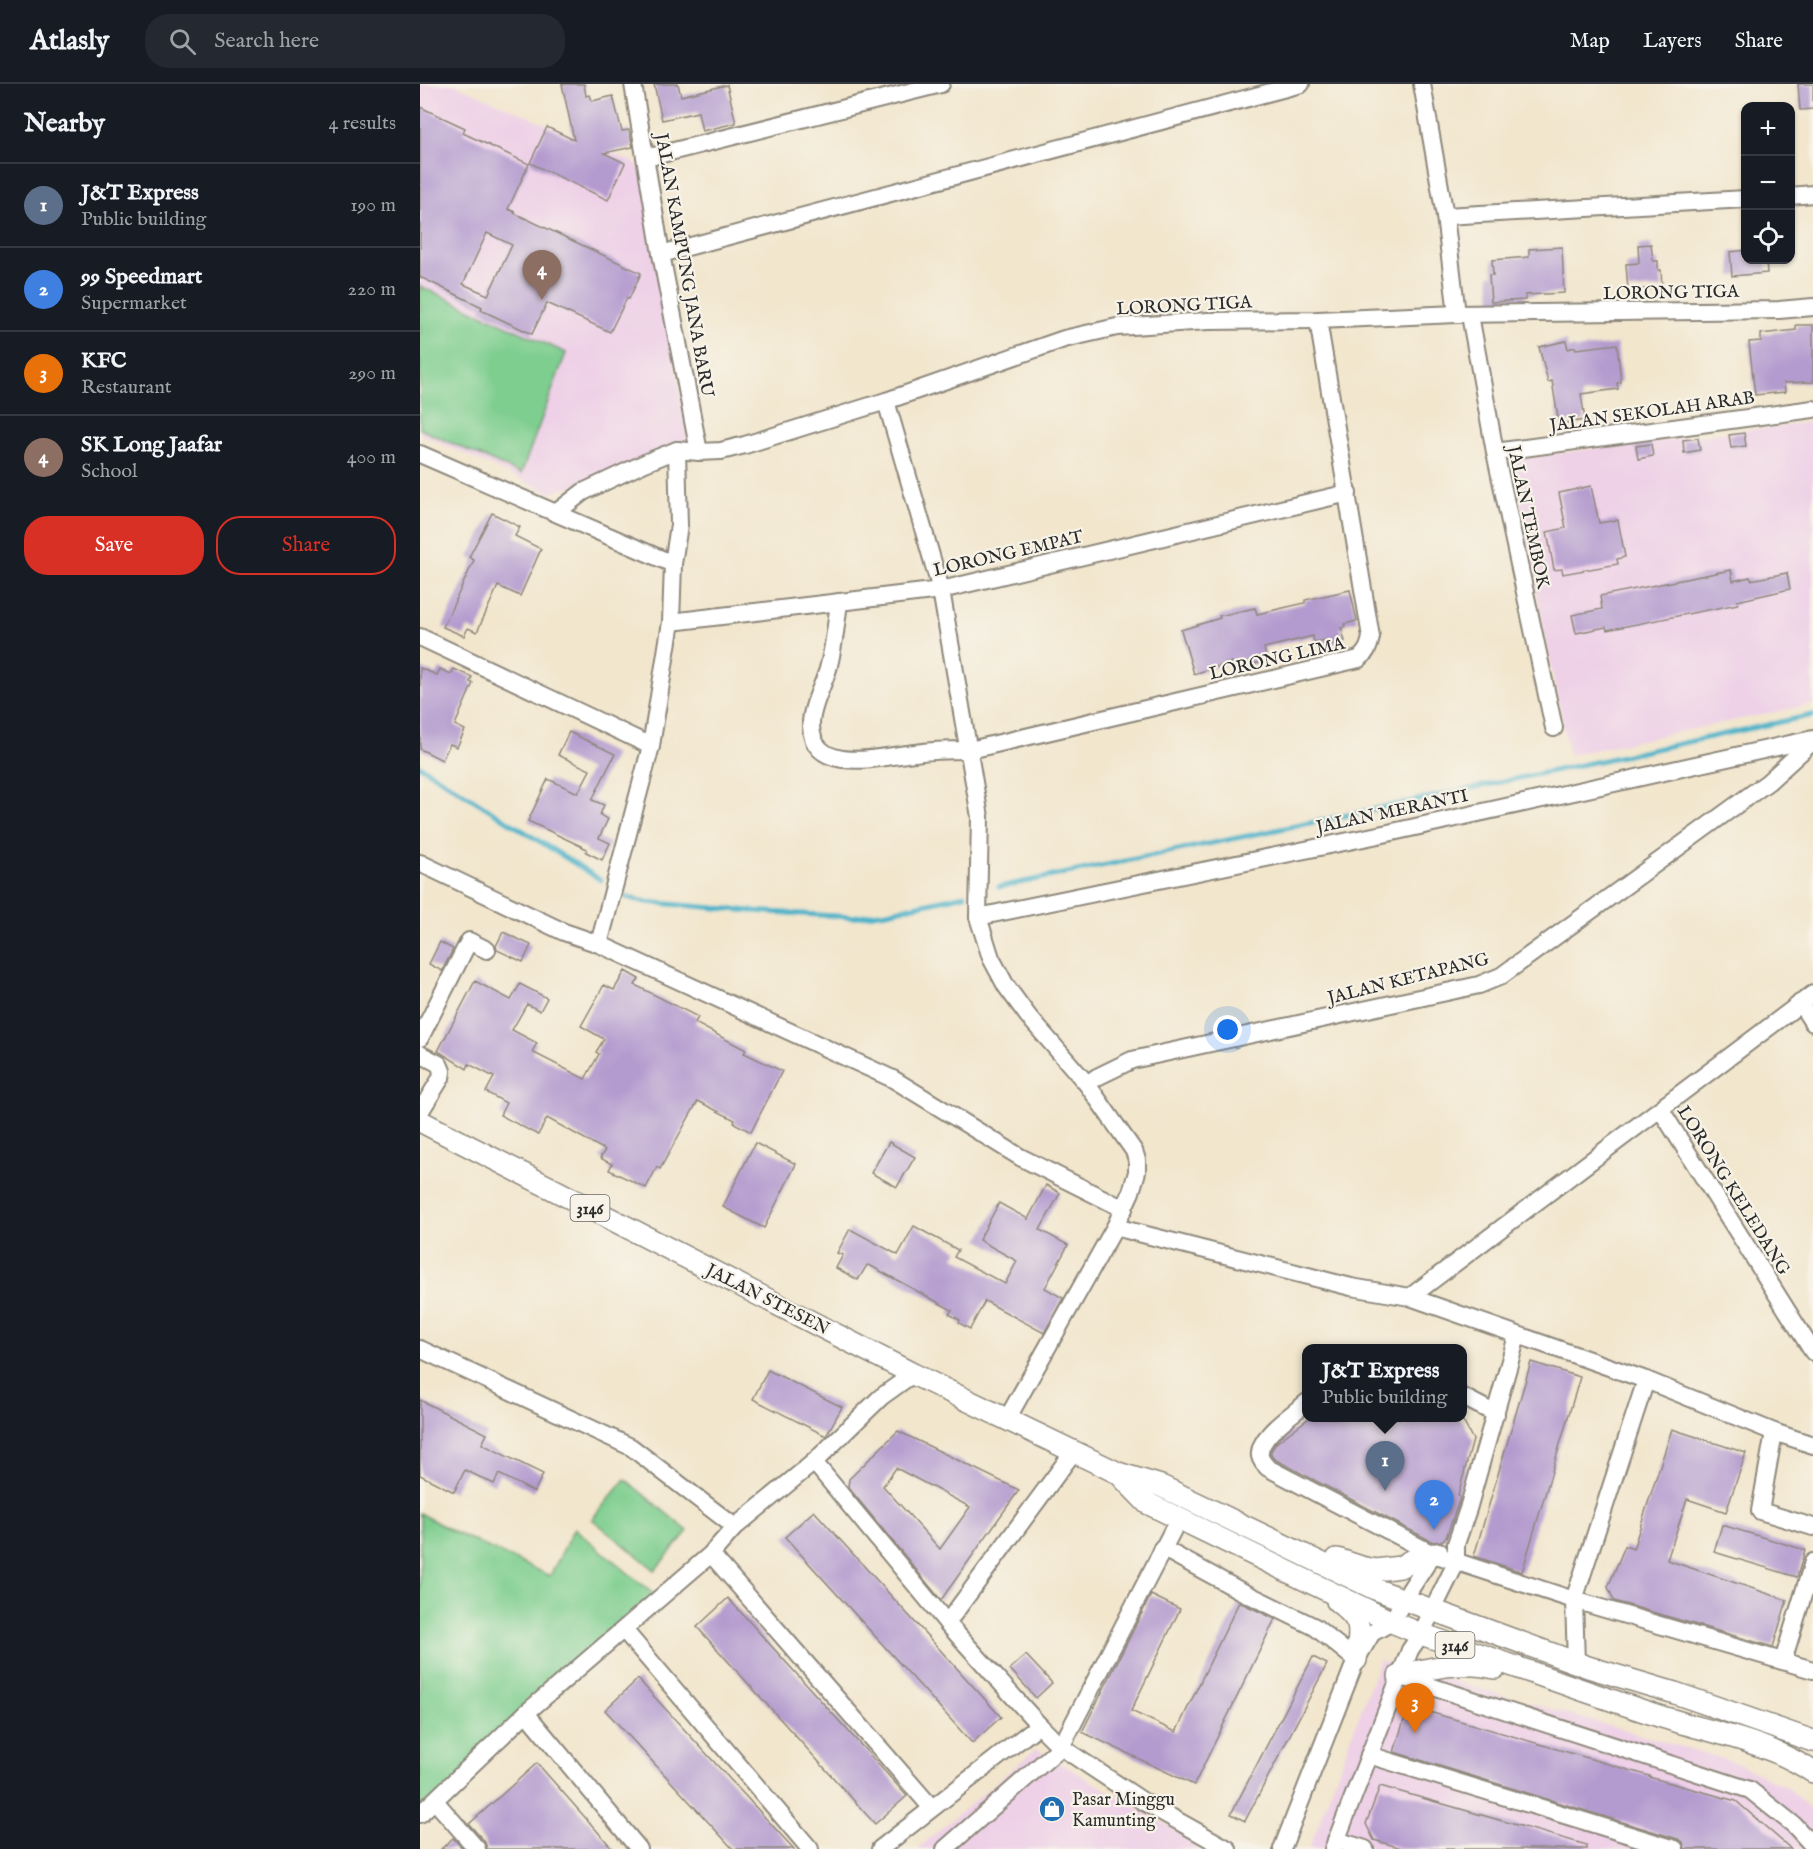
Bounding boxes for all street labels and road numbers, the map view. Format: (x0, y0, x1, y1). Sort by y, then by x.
street label: JALAN KAMPUNG JANA BARU (649, 130, 718, 400)
street label: LORONG TIGA (1603, 281, 1740, 306)
street label: LORONG TIGA (1116, 291, 1253, 322)
street label: JALAN SEKOLAH ARAB (1546, 387, 1756, 439)
street label: JALAN TEMBOK (1501, 442, 1554, 592)
street label: LORONG EMPAT (931, 526, 1086, 583)
street label: LORONG LIMA (1207, 632, 1348, 686)
street label: JALAN MERANTI (1312, 785, 1471, 840)
street label: JALAN KETAPANG (1323, 948, 1492, 1011)
street label: LORONG KELEDANG (1671, 1102, 1795, 1280)
road number: 3146 (570, 1195, 610, 1221)
street label: JALAN STESEN (700, 1258, 833, 1342)
road number: 3146 (1436, 1632, 1474, 1658)

